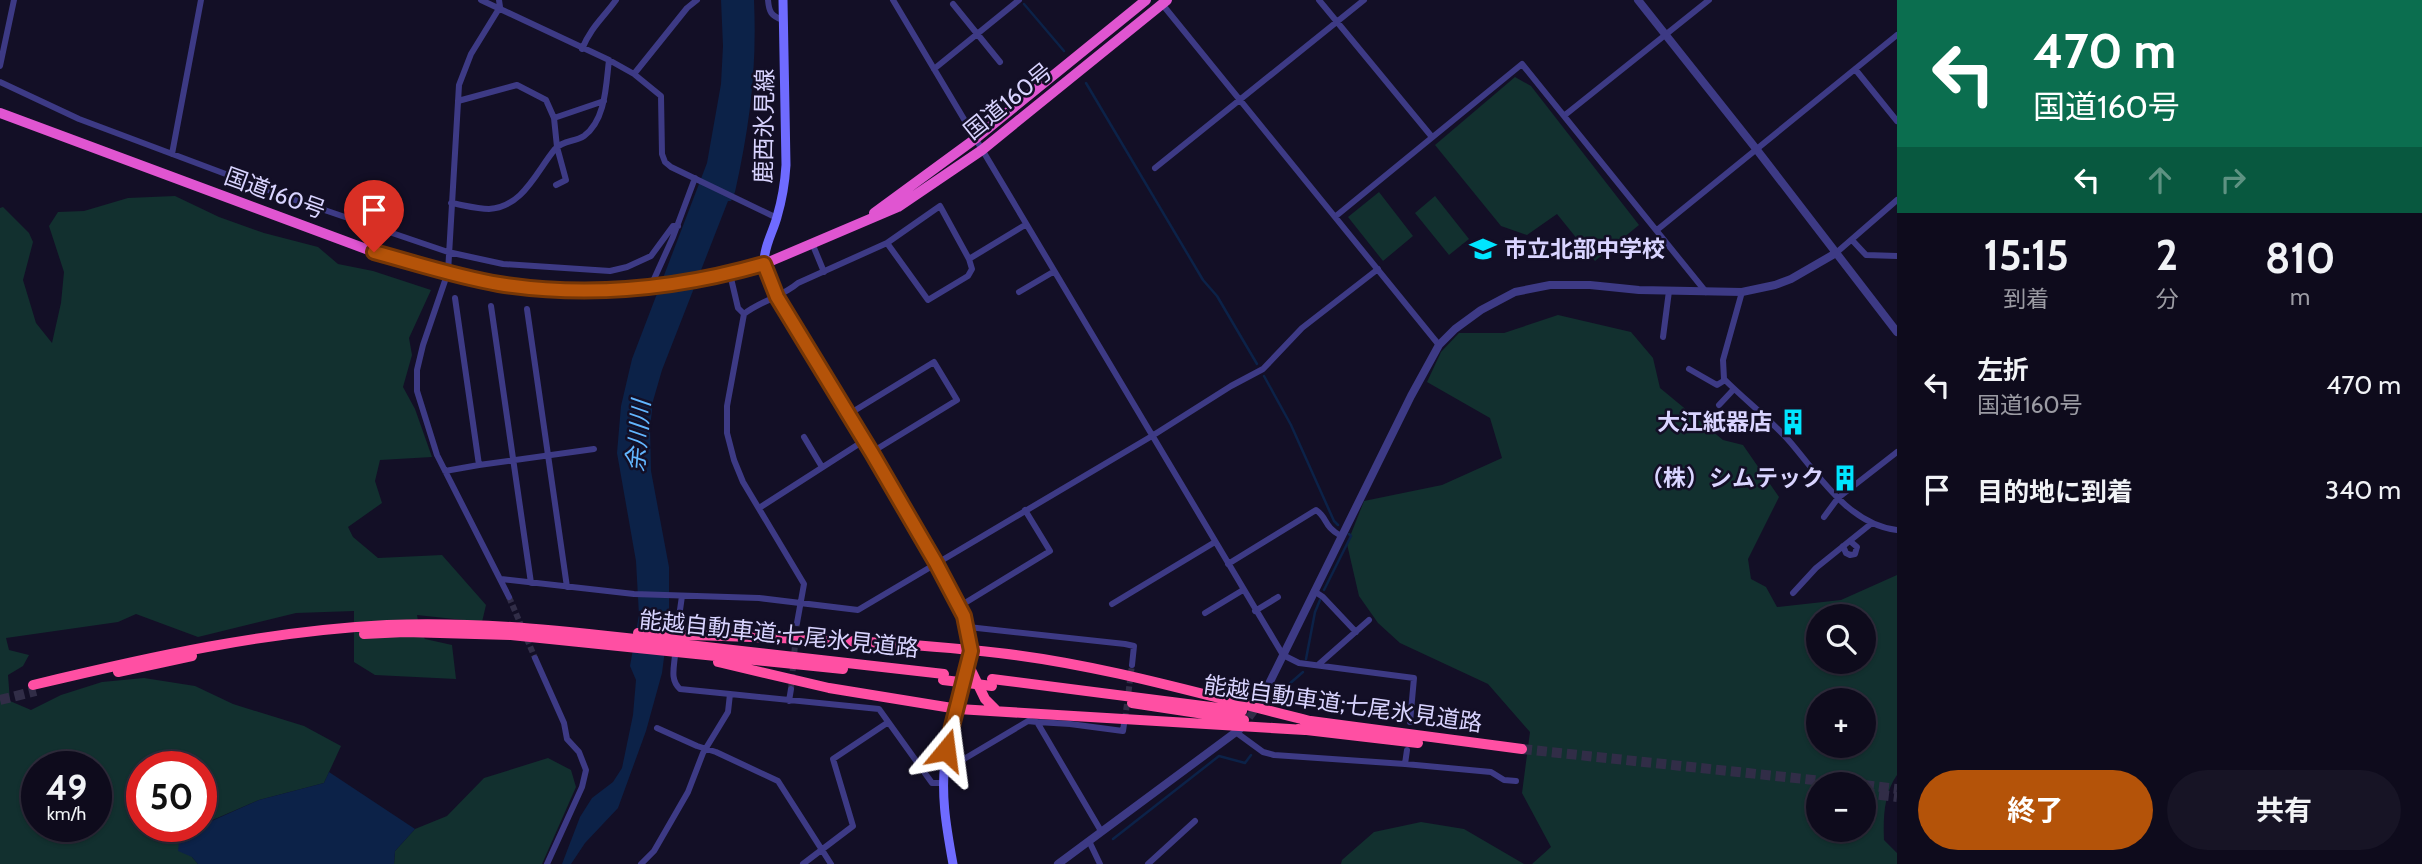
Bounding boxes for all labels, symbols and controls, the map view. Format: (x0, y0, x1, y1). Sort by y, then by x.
text: 470 m (2033, 21, 2176, 80)
icon: left (1918, 28, 2009, 119)
street label: 国道160号 (958, 57, 1058, 145)
street label: 鹿西氷見線 (749, 68, 779, 184)
text: 国道160号 (2033, 87, 2180, 126)
icon: left (2068, 161, 2106, 199)
icon: ahead (2141, 161, 2179, 199)
icon: right (2214, 161, 2252, 199)
street label: 国道160号 (221, 162, 329, 224)
pin (344, 180, 404, 252)
icon: arrive (355, 191, 393, 229)
text: 15:15 (1984, 229, 2069, 281)
text: 2 (2156, 229, 2178, 281)
text: 810 (2265, 232, 2335, 284)
school or university icon: 市立北部中学校 (1468, 234, 1498, 264)
place label: 市立北部中学校 (1504, 235, 1665, 263)
text: m (2290, 283, 2310, 311)
text: 到着 (2003, 285, 2049, 313)
text: 分 (2155, 285, 2178, 313)
text: 左折 (1977, 354, 2029, 386)
icon: left (1918, 366, 1956, 404)
text: 470 m (2326, 369, 2401, 401)
text: 国道160号 (1977, 391, 2083, 419)
water label: 余川川 (620, 396, 656, 473)
building icon: 大江紙器店 (1778, 407, 1808, 437)
place label: 大江紙器店 (1657, 408, 1772, 436)
building icon: （株）シムテック (1830, 463, 1860, 493)
place label: （株）シムテック (1640, 464, 1824, 492)
icon: arrive (1918, 471, 1956, 509)
text: 340 m (2325, 474, 2401, 506)
text: 目的地に到着 (1977, 476, 2133, 508)
map controls (1806, 604, 1876, 842)
button: search (1806, 604, 1876, 674)
street label: 能越自動車道;七尾氷見道路 (638, 605, 920, 663)
street label: 能越自動車道;七尾氷見道路 (1202, 671, 1484, 737)
button: + (1806, 688, 1876, 758)
position arrow (909, 713, 983, 787)
speed limit sign: 50 (126, 751, 217, 842)
text: 49 (46, 766, 87, 809)
button: 終了 (1918, 770, 2153, 850)
button: 共有 (2167, 770, 2401, 850)
button: − (1806, 772, 1876, 842)
text: km/h (47, 803, 86, 825)

